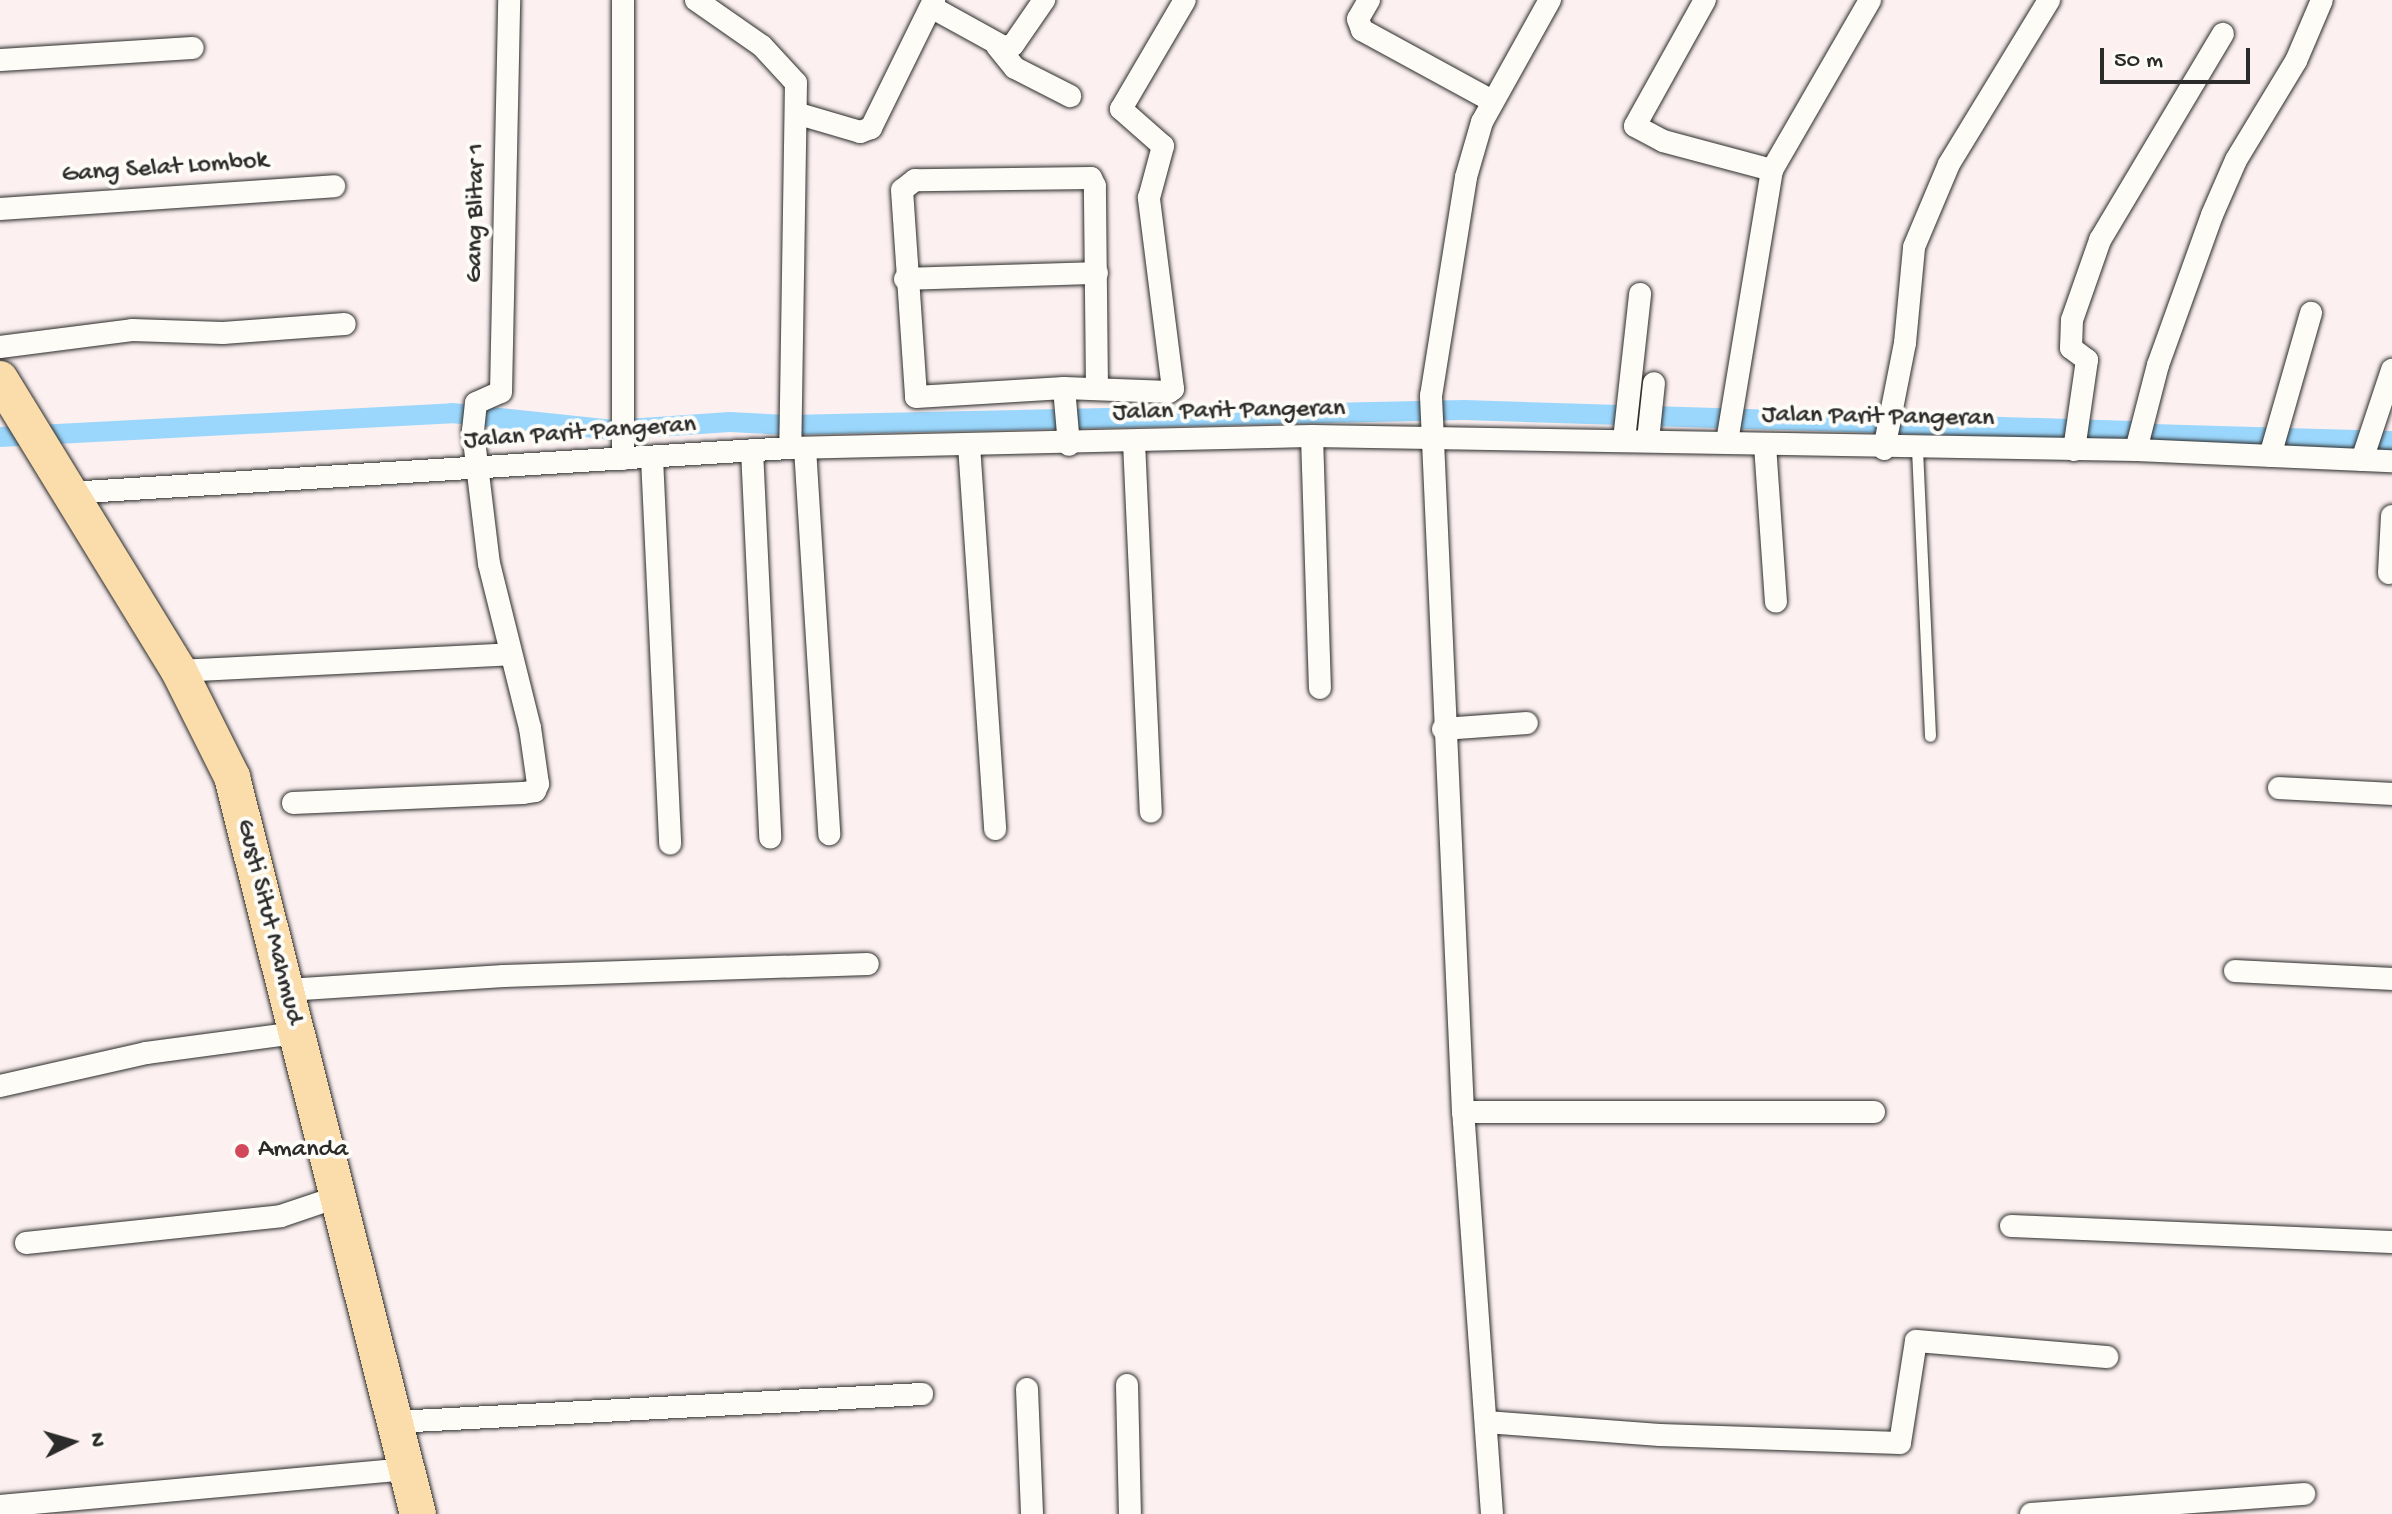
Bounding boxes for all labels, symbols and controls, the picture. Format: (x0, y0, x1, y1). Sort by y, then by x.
scale bar (2104, 32, 2254, 82)
text: 50 m (2114, 47, 2163, 76)
street label: Gang Blitar 1 (460, 143, 494, 283)
street label: Gang Selat Lombok (61, 146, 269, 192)
street label: Jalan Parit Pangeran (1112, 394, 1346, 430)
street label: Jalan Parit Pangeran (1761, 400, 1995, 436)
street label: Jalan Parit Pangeran (463, 410, 697, 458)
street label: Gusti Situt Mahmud (227, 816, 309, 1028)
place label: Amanda (258, 1135, 348, 1167)
marker: Amanda (233, 1142, 251, 1160)
north arrow (32, 1402, 112, 1482)
text: N (82, 1432, 109, 1448)

